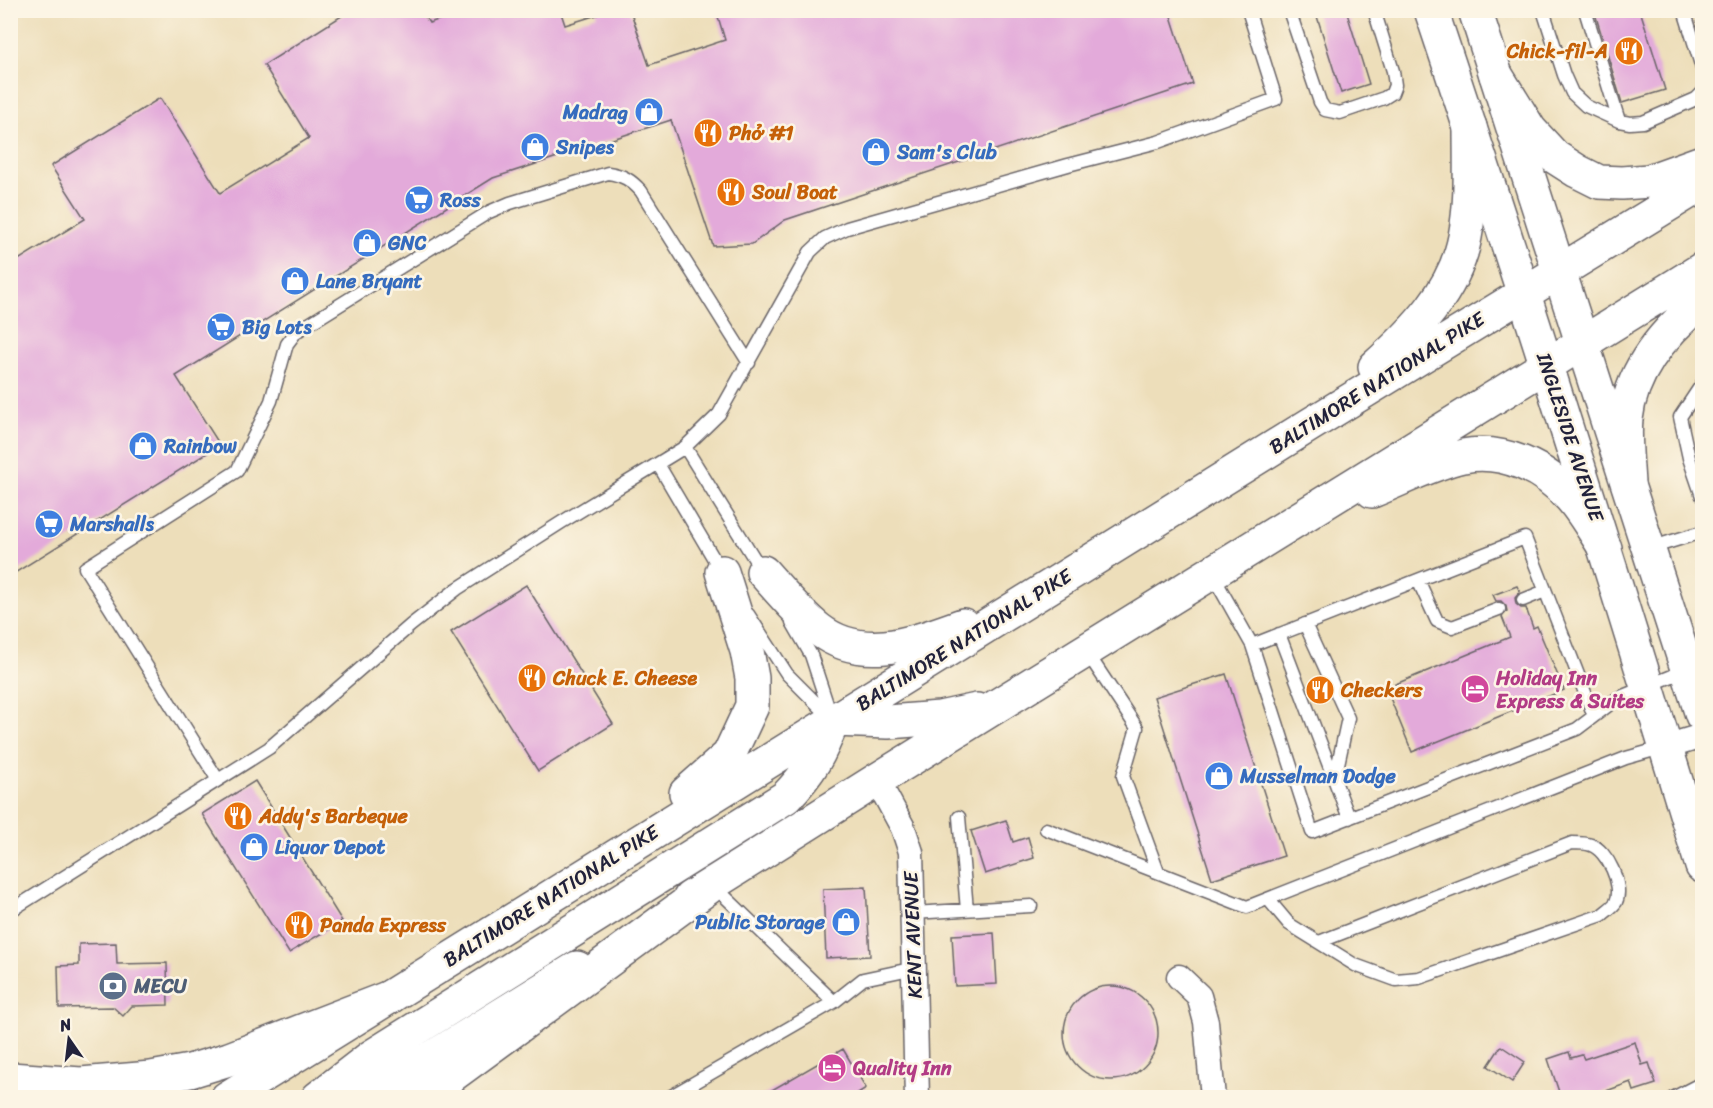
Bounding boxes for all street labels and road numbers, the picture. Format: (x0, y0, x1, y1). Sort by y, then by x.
street label: BALTIMORE NATIONAL PIKE (1262, 301, 1494, 464)
street label: INGLESIDE AVENUE (1526, 347, 1614, 528)
street label: BALTIMORE NATIONAL PIKE (849, 558, 1081, 721)
street label: BALTIMORE NATIONAL PIKE (436, 814, 668, 977)
street label: KENT AVENUE (893, 869, 933, 999)

